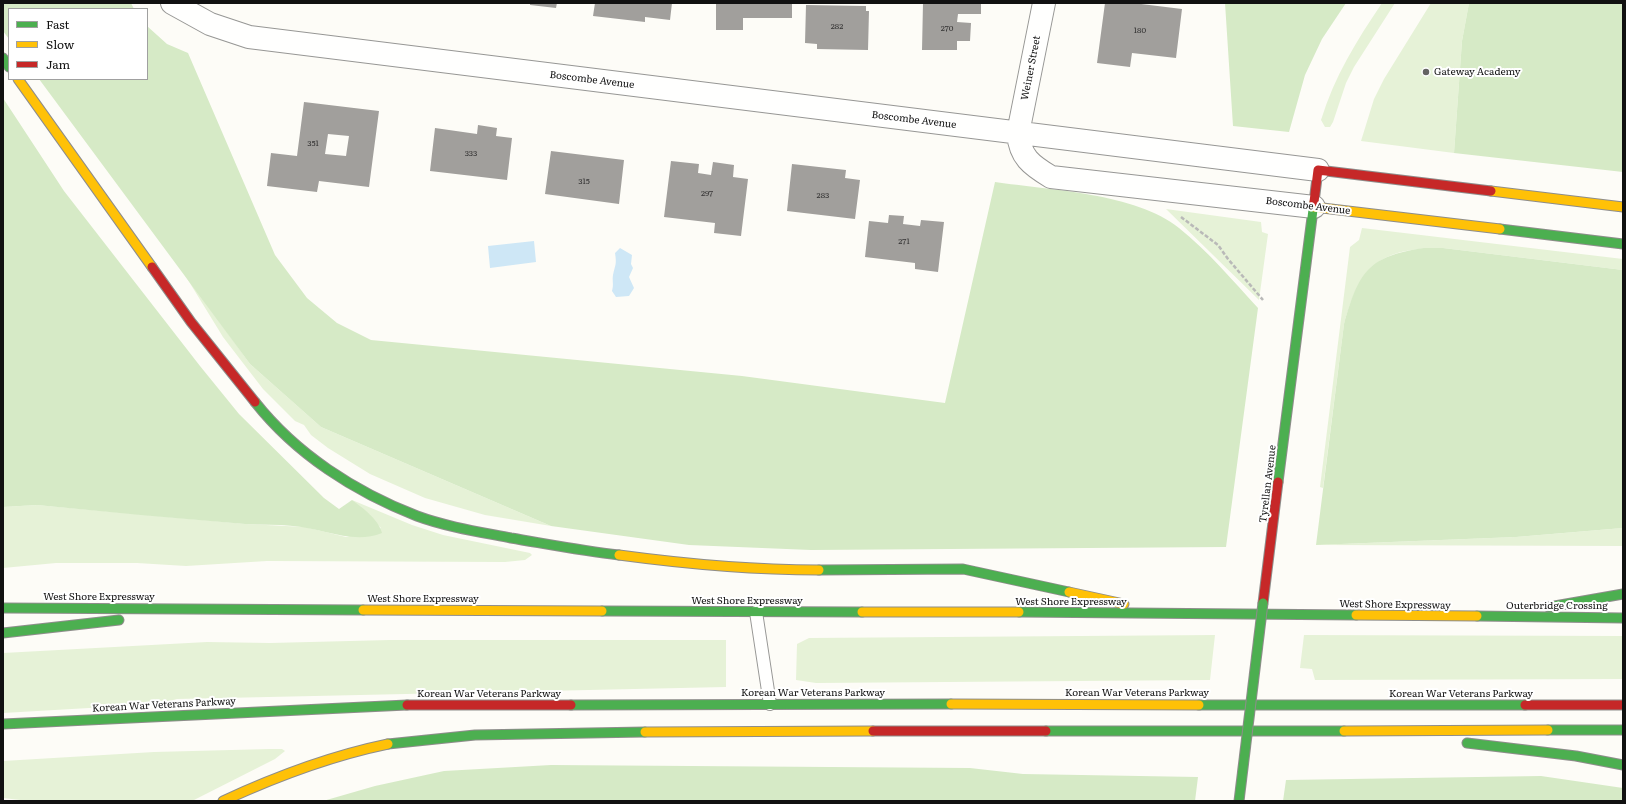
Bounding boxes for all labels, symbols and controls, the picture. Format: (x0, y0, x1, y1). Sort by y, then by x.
legend (8, 8, 148, 80)
text: Fast (46, 15, 69, 33)
house number: 282 (831, 22, 843, 32)
house number: 270 (941, 24, 953, 34)
house number: 180 (1134, 26, 1146, 36)
text: Slow (46, 35, 74, 53)
street label: Weiner Street (1019, 35, 1043, 101)
text: Jam (46, 55, 70, 73)
place label: Gateway Academy (1434, 66, 1520, 78)
marker: Gateway Academy (1421, 67, 1431, 77)
street label: Boscombe Avenue (549, 69, 635, 91)
street label: Boscombe Avenue (871, 109, 957, 131)
house number: 351 (307, 139, 319, 149)
house number: 333 (465, 149, 477, 159)
house number: 315 (578, 177, 590, 187)
house number: 297 (701, 189, 713, 199)
house number: 283 (817, 191, 829, 201)
street label: Boscombe Avenue (1265, 195, 1351, 217)
house number: 271 (898, 237, 910, 247)
street label: Tyrellan Avenue (1257, 444, 1279, 524)
street label: West Shore Expressway (43, 591, 155, 603)
street label: West Shore Expressway (367, 593, 479, 605)
street label: West Shore Expressway (691, 595, 803, 607)
street label: West Shore Expressway (1015, 596, 1127, 608)
street label: West Shore Expressway (1339, 598, 1451, 612)
street label: Outerbridge Crossing (1506, 600, 1608, 612)
street label: Korean War Veterans Parkway (741, 687, 885, 699)
street label: Korean War Veterans Parkway (1065, 687, 1209, 699)
street label: Korean War Veterans Parkway (417, 688, 561, 700)
street label: Korean War Veterans Parkway (1389, 688, 1533, 700)
street label: Korean War Veterans Parkway (92, 695, 236, 715)

